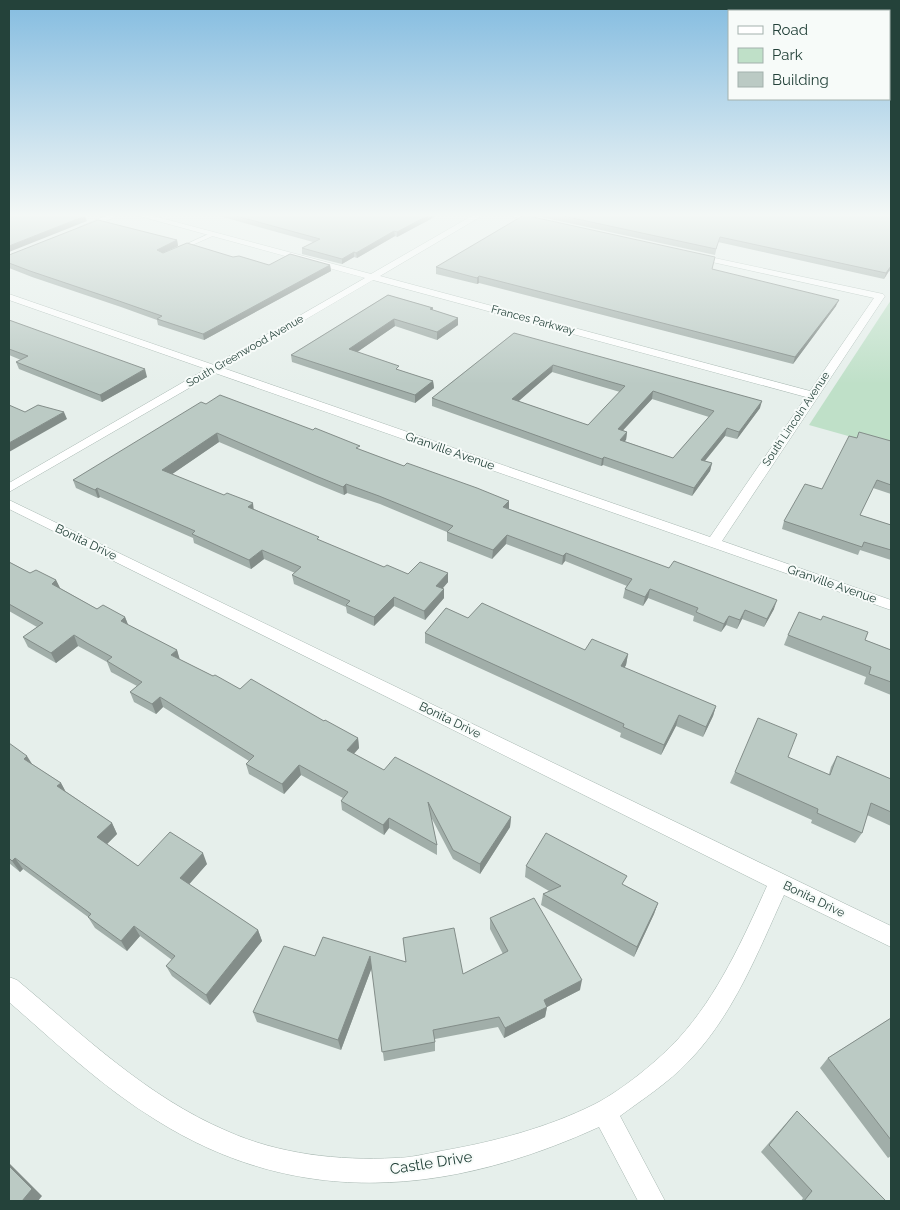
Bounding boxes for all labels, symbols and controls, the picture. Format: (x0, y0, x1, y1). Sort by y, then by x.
legend (728, 10, 890, 100)
text: Road (772, 21, 808, 39)
text: Park (772, 46, 803, 64)
text: Building (772, 71, 829, 89)
street label: Frances Parkway (490, 303, 576, 337)
street label: South Greenwood Avenue (184, 312, 306, 390)
street label: South Lincoln Avenue (760, 369, 833, 469)
street label: Granville Avenue (403, 429, 497, 473)
street label: Bonita Drive (53, 521, 119, 563)
street label: Granville Avenue (785, 562, 879, 606)
street label: Bonita Drive (417, 699, 483, 741)
street label: Bonita Drive (781, 878, 847, 920)
street label: Castle Drive (388, 1148, 474, 1178)

